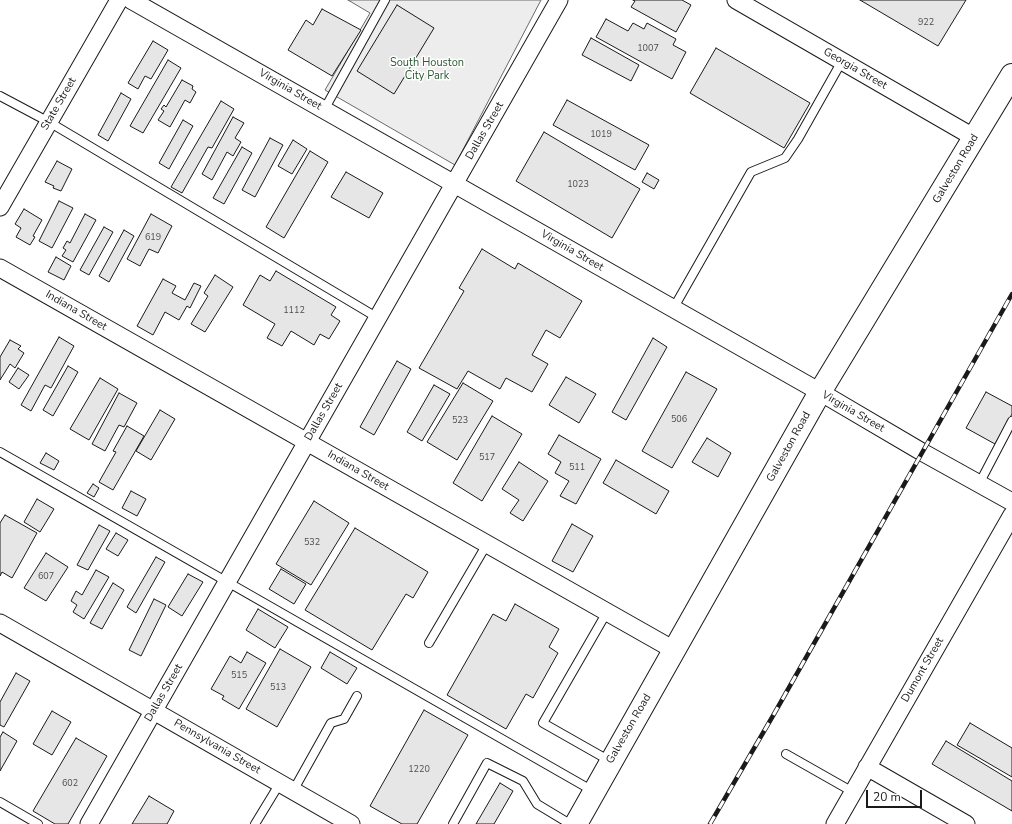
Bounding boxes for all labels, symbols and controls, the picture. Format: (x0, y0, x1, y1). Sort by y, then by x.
house number: 922 (918, 18, 934, 28)
house number: 1007 (637, 44, 659, 54)
street label: Georgia Street (821, 45, 889, 93)
park label: South Houston City Park (390, 56, 464, 82)
street label: Virginia Street (256, 67, 324, 113)
street label: State Street (39, 75, 79, 133)
street label: Dallas Street (463, 100, 507, 162)
house number: 1019 (590, 130, 612, 140)
street label: Galveston Road (930, 132, 982, 206)
house number: 1023 (567, 180, 589, 190)
street label: Virginia Street (538, 228, 606, 274)
house number: 619 (145, 233, 161, 243)
street label: Indiana Street (43, 288, 109, 334)
house number: 1112 (283, 306, 305, 316)
street label: Dallas Street (302, 381, 346, 443)
street label: Virginia Street (819, 389, 887, 435)
street label: Galveston Road (764, 410, 814, 484)
house number: 506 (671, 415, 687, 425)
house number: 523 (452, 416, 468, 426)
street label: Indiana Street (325, 448, 391, 494)
house number: 517 (479, 453, 495, 463)
house number: 511 (569, 463, 585, 473)
house number: 532 (304, 538, 320, 548)
house number: 607 (38, 572, 54, 582)
street label: Dumont Street (899, 635, 947, 705)
street label: Dallas Street (142, 662, 186, 724)
house number: 515 (231, 671, 247, 681)
house number: 513 (270, 683, 286, 693)
street label: Galveston Road (604, 692, 654, 766)
street label: Pennsylvania Street (171, 717, 263, 777)
house number: 1220 (408, 765, 430, 775)
house number: 602 (62, 779, 78, 789)
scale bar (868, 782, 924, 808)
text: 20 m (873, 789, 901, 805)

